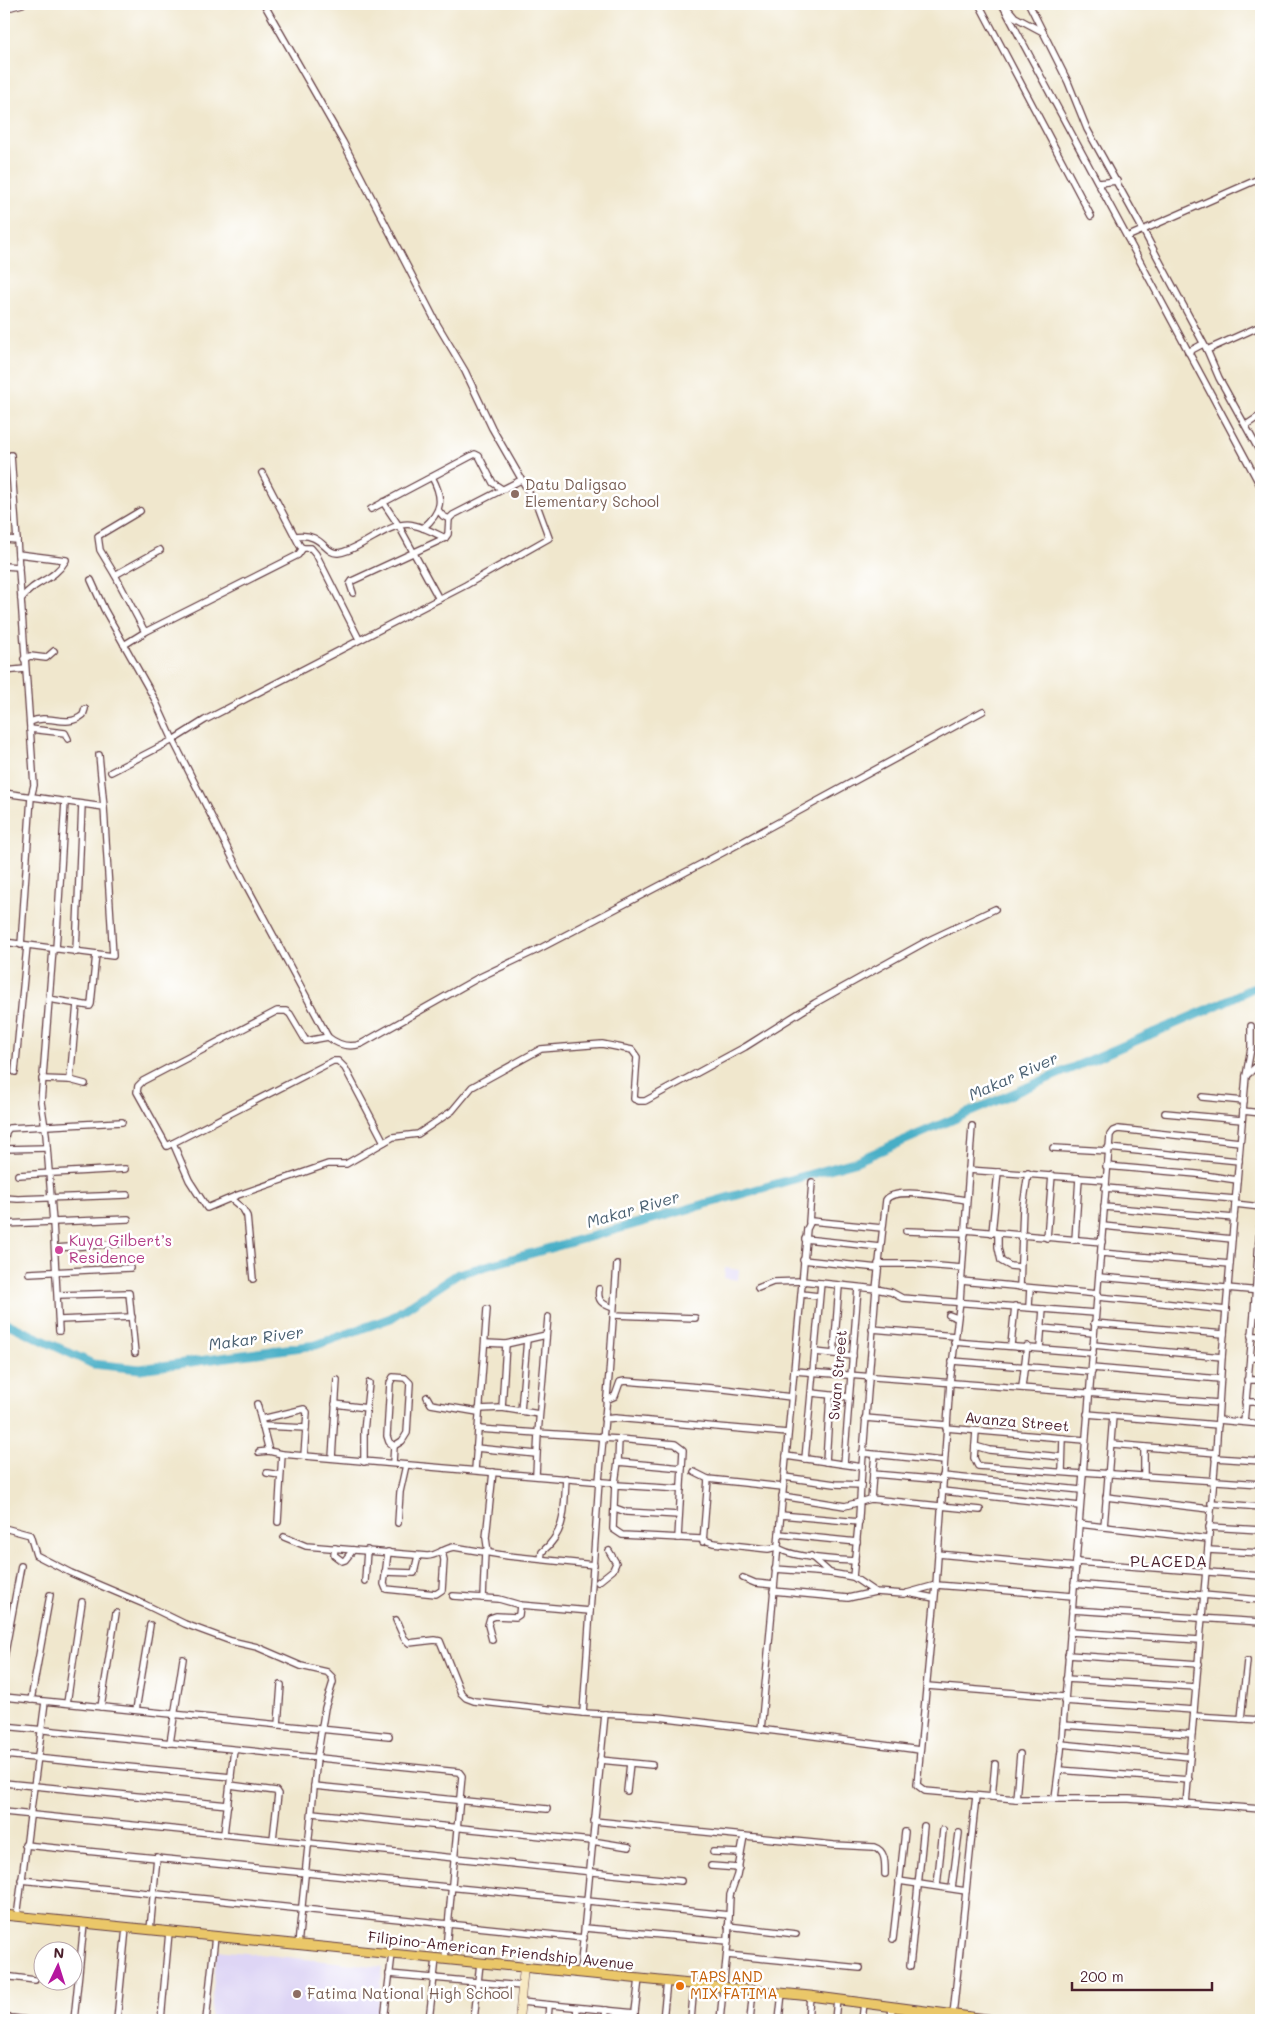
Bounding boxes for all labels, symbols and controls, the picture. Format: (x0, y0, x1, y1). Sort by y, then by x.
place label: Datu Daligsao Elementary School (525, 474, 660, 511)
marker: Datu Daligsao Elementary School (509, 488, 521, 500)
water label: Makar River (965, 1046, 1061, 1105)
water label: Makar River (584, 1185, 682, 1232)
place label: Kuya Gilbert’s Residence (69, 1230, 172, 1267)
marker: Kuya Gilbert’s Residence (53, 1244, 65, 1256)
water label: Makar River (207, 1320, 305, 1355)
street label: Swan Street (823, 1329, 851, 1421)
street label: Avanza Street (964, 1406, 1070, 1436)
district label: PLACEDA (1130, 1550, 1208, 1571)
street label: Filipino-American Friendship Avenue (367, 1926, 635, 1974)
north arrow (32, 1942, 82, 1992)
text: N (53, 1943, 65, 1962)
scale bar (1072, 1959, 1212, 1991)
place label: TAPS AND MIX FATIMA (690, 1966, 778, 2003)
text: 200 m (1080, 1966, 1124, 1986)
marker: TAPS AND MIX FATIMA (674, 1980, 686, 1992)
place label: Fatima National High School (307, 1983, 513, 2003)
marker: Fatima National High School (291, 1988, 303, 2000)

